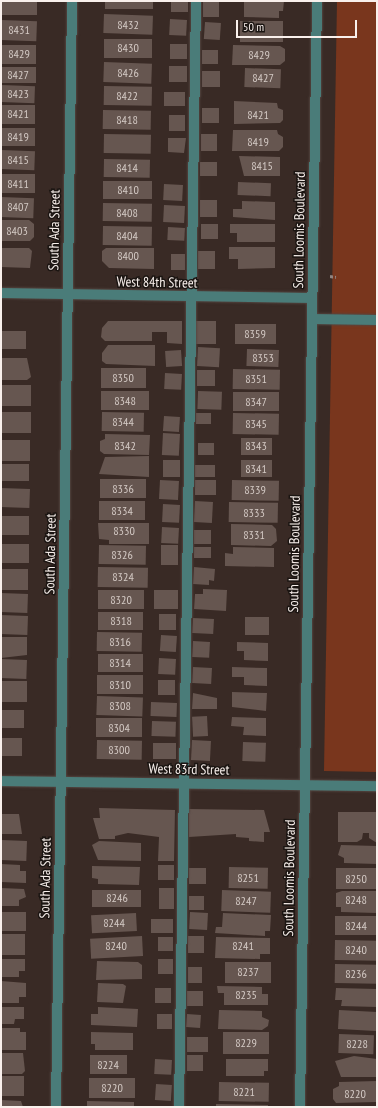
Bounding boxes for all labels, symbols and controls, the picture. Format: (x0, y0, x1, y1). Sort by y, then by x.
scale bar (238, 12, 359, 38)
house number: 8432 (117, 18, 139, 32)
text: 50 m (243, 19, 264, 34)
house number: 8431 (8, 23, 30, 37)
house number: 8430 (117, 41, 139, 55)
house number: 8429 (8, 47, 30, 61)
house number: 8429 (248, 48, 270, 62)
house number: 8426 (117, 66, 139, 80)
house number: 8427 (7, 68, 29, 82)
house number: 8427 (252, 71, 274, 85)
house number: 8423 (7, 87, 29, 101)
house number: 8422 (116, 89, 138, 103)
house number: 8421 (7, 107, 29, 121)
house number: 8421 (247, 108, 269, 122)
house number: 8418 (116, 113, 138, 127)
house number: 8419 (7, 130, 29, 144)
house number: 8419 (247, 135, 269, 149)
house number: 8415 (7, 153, 29, 167)
house number: 8415 (251, 159, 273, 173)
house number: 8414 (116, 161, 138, 175)
street label: South Loomis Boulevard (290, 172, 308, 288)
house number: 8411 (7, 177, 29, 191)
house number: 8410 (117, 183, 139, 197)
street label: South Ada Street (45, 189, 63, 271)
house number: 8407 (7, 200, 29, 214)
house number: 8408 (116, 206, 138, 220)
house number: 8403 (6, 224, 28, 238)
house number: 8404 (116, 229, 138, 243)
house number: 8400 (117, 249, 139, 263)
street label: West 84th Street (116, 273, 198, 291)
house number: 8359 (244, 327, 266, 341)
house number: 8353 (252, 351, 274, 365)
house number: 8350 (112, 371, 134, 385)
house number: 8351 (245, 372, 267, 386)
house number: 8348 (114, 394, 136, 408)
house number: 8347 (245, 395, 267, 409)
house number: 8344 (112, 415, 134, 429)
house number: 8345 (245, 417, 267, 431)
house number: 8342 (114, 439, 136, 453)
house number: 8343 (245, 439, 267, 453)
house number: 8341 (245, 462, 267, 476)
house number: 8336 (112, 482, 134, 496)
house number: 8339 (244, 483, 266, 497)
street label: South Loomis Boulevard (285, 496, 303, 612)
house number: 8334 (111, 504, 133, 518)
house number: 8333 (243, 506, 265, 520)
street label: South Ada Street (41, 513, 59, 595)
house number: 8330 (113, 524, 135, 538)
house number: 8331 (243, 528, 265, 542)
house number: 8326 (111, 548, 133, 562)
house number: 8324 (112, 570, 134, 584)
house number: 8320 (110, 593, 132, 607)
house number: 8318 (110, 614, 132, 628)
house number: 8316 (109, 635, 131, 649)
house number: 8314 (109, 656, 131, 670)
house number: 8310 (109, 678, 131, 692)
house number: 8308 (109, 699, 131, 713)
house number: 8304 (108, 721, 130, 735)
house number: 8300 (108, 743, 130, 757)
street label: West 83rd Street (149, 760, 229, 778)
street label: South Loomis Boulevard (280, 820, 298, 936)
street label: South Ada Street (36, 837, 54, 919)
house number: 8251 (237, 871, 259, 885)
house number: 8250 (345, 872, 367, 886)
house number: 8246 (106, 891, 128, 905)
house number: 8248 (345, 893, 367, 907)
house number: 8247 (235, 894, 257, 908)
house number: 8244 (103, 916, 125, 930)
house number: 8244 (345, 919, 367, 933)
house number: 8240 (105, 939, 127, 953)
house number: 8241 (232, 939, 254, 953)
house number: 8240 (345, 943, 367, 957)
house number: 8237 (237, 965, 259, 979)
house number: 8236 (345, 967, 367, 981)
house number: 8235 (235, 988, 257, 1002)
house number: 8229 (235, 1036, 257, 1050)
house number: 8228 (346, 1037, 368, 1051)
house number: 8224 (97, 1058, 119, 1072)
house number: 8220 (101, 1081, 123, 1095)
house number: 8221 (233, 1085, 255, 1099)
house number: 8220 (344, 1087, 366, 1101)

